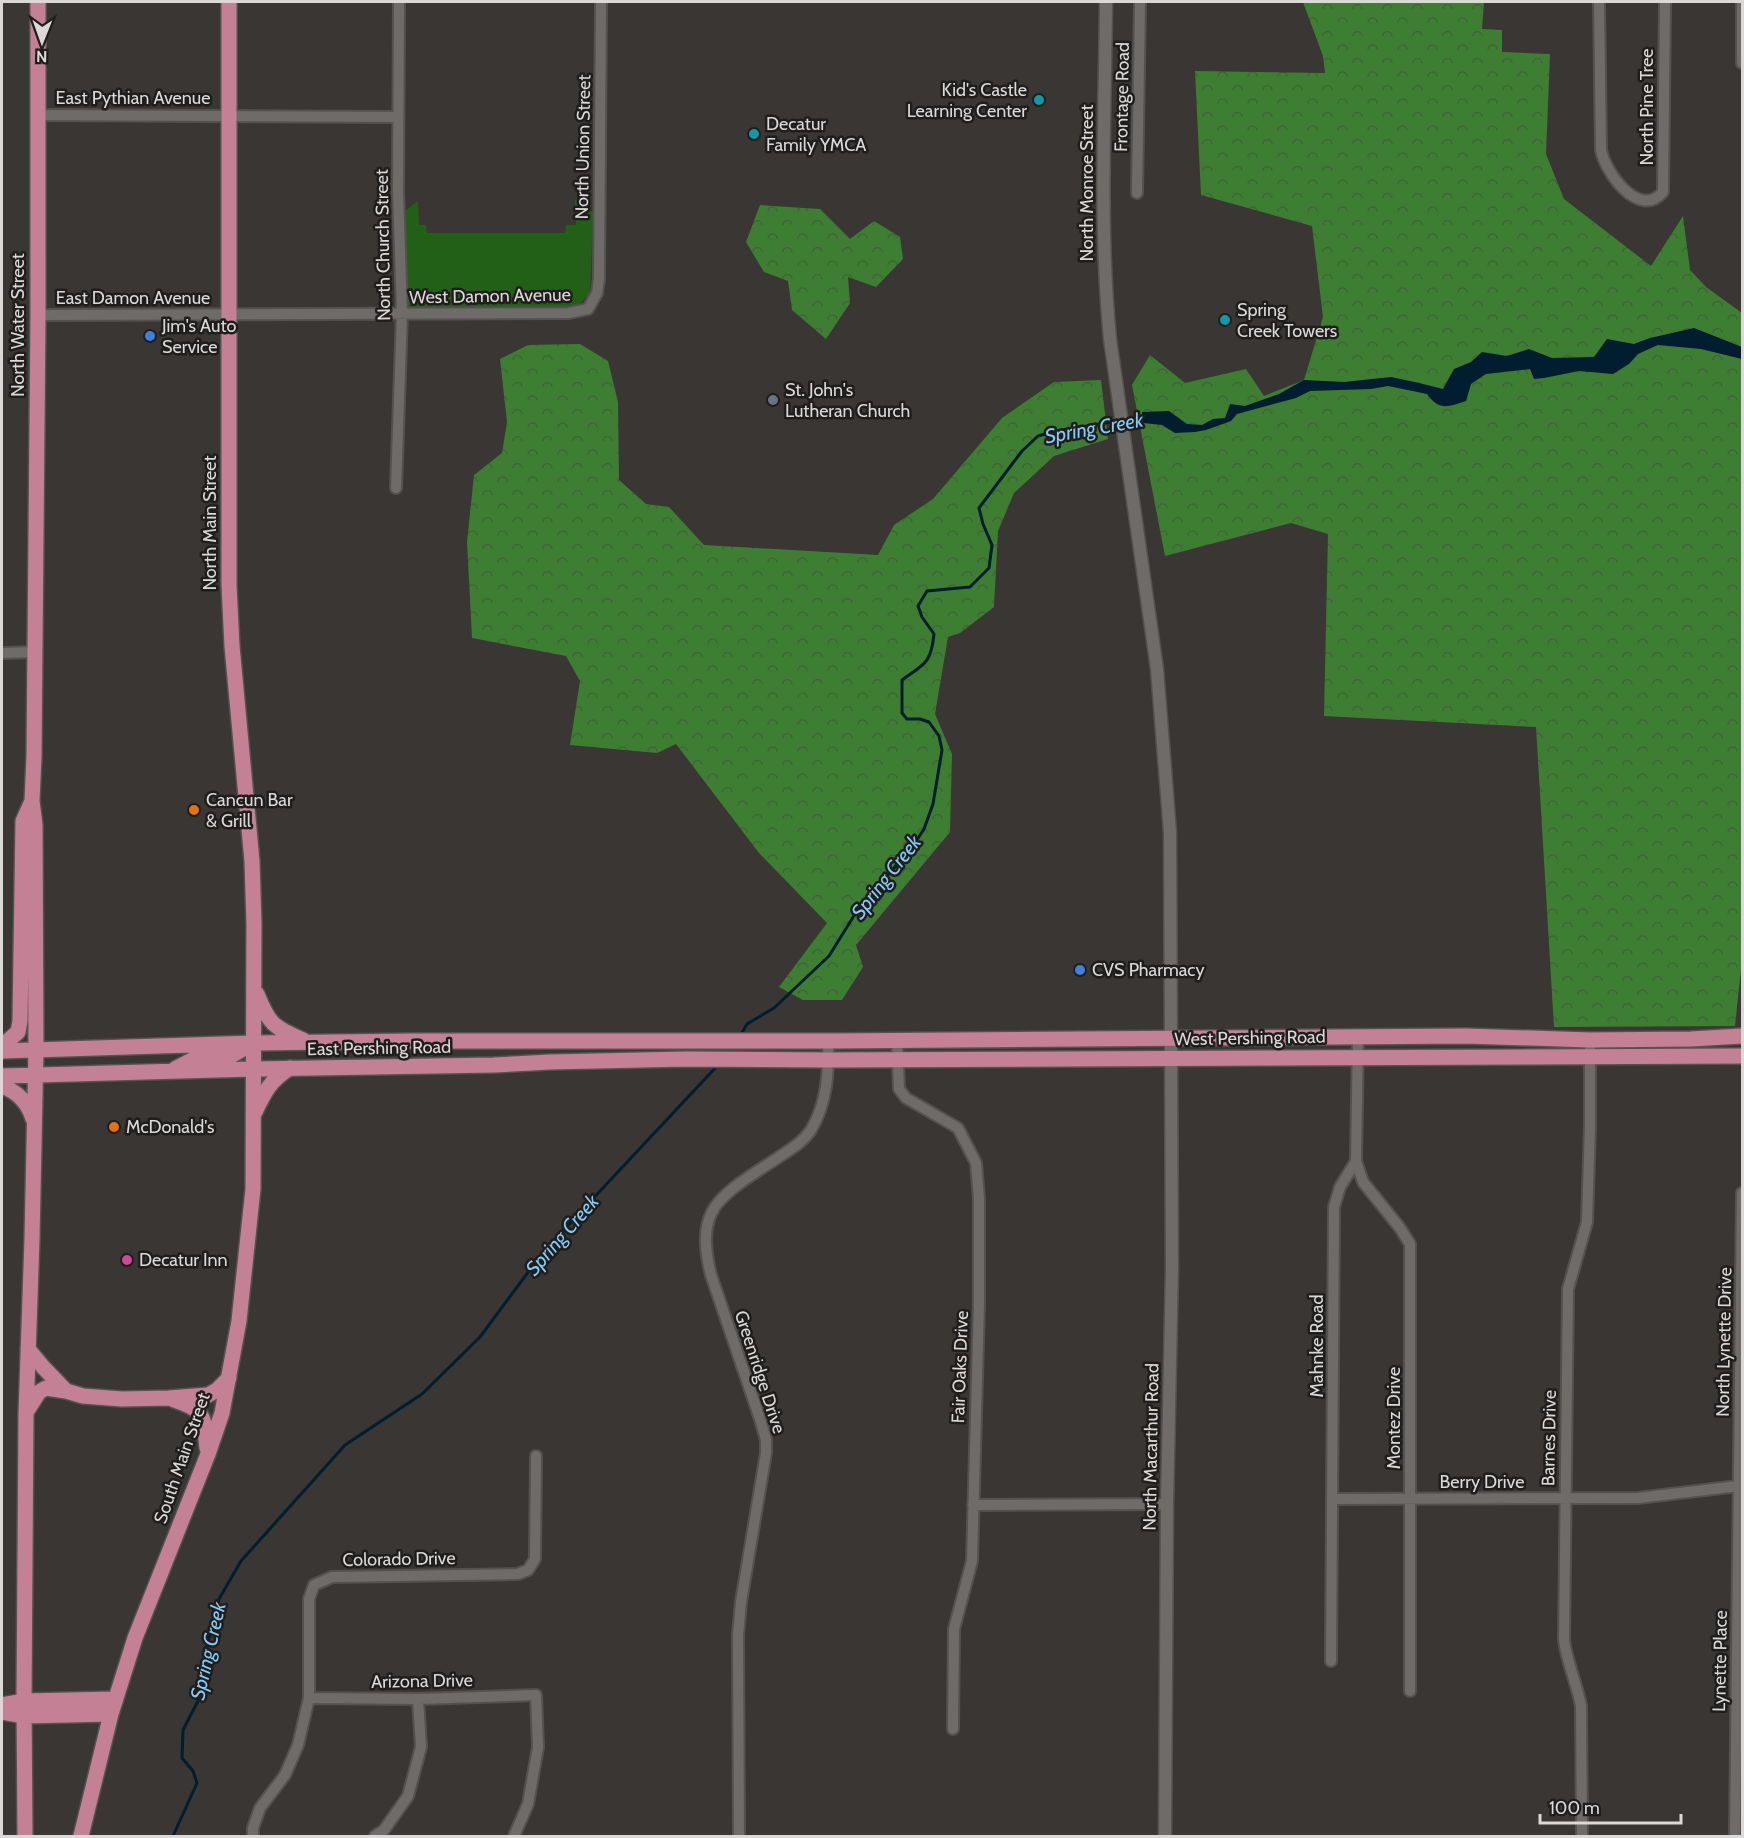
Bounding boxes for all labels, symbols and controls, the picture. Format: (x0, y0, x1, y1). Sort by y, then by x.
north arrow (12, 12, 72, 72)
street label: Frontage Road (1110, 42, 1134, 152)
text: N (36, 47, 48, 66)
street label: North Pine Tree (1636, 48, 1658, 166)
street label: North Union Street (571, 74, 595, 220)
place label: Kid's Castle Learning Center (907, 79, 1027, 122)
street label: East Pythian Avenue (55, 87, 211, 109)
marker: Kid's Castle Learning Center (1032, 93, 1046, 107)
street label: North Monroe Street (1076, 104, 1098, 262)
place label: Decatur Family YMCA (766, 113, 866, 156)
marker: Decatur Family YMCA (747, 127, 761, 141)
street label: North Church Street (371, 169, 395, 321)
street label: North Water Street (7, 253, 29, 397)
street label: West Damon Avenue (409, 284, 571, 308)
street label: East Damon Avenue (56, 287, 210, 309)
place label: Spring Creek Towers (1237, 299, 1337, 342)
marker: Spring Creek Towers (1218, 313, 1232, 327)
place label: Jim's Auto Service (161, 315, 236, 358)
marker: Jim's Auto Service (143, 329, 157, 343)
place label: St. John's Lutheran Church (785, 379, 910, 422)
marker: St. John's Lutheran Church (766, 393, 780, 407)
water label: Spring Creek (1043, 407, 1146, 448)
street label: North Main Street (199, 455, 221, 591)
place label: Cancun Bar & Grill (206, 789, 293, 832)
marker: Cancun Bar & Grill (187, 803, 201, 817)
water label: Spring Creek (846, 829, 927, 923)
place label: CVS Pharmacy (1092, 959, 1205, 981)
marker: CVS Pharmacy (1073, 963, 1087, 977)
street label: West Pershing Road (1174, 1026, 1326, 1050)
street label: East Pershing Road (307, 1036, 451, 1060)
place label: McDonald's (126, 1116, 214, 1138)
marker: McDonald's (107, 1120, 121, 1134)
water label: Spring Creek (520, 1189, 605, 1280)
place label: Decatur Inn (139, 1249, 228, 1271)
marker: Decatur Inn (120, 1253, 134, 1267)
street label: North Lynette Drive (1712, 1267, 1736, 1417)
street label: Mahnke Road (1306, 1295, 1328, 1397)
street label: Greenridge Drive (730, 1308, 790, 1436)
street label: Fair Oaks Drive (947, 1310, 973, 1424)
street label: North Macarthur Road (1139, 1363, 1163, 1531)
street label: Montez Drive (1383, 1367, 1405, 1469)
street label: South Main Street (149, 1390, 215, 1526)
street label: Barnes Drive (1537, 1390, 1561, 1486)
street label: Berry Drive (1440, 1471, 1524, 1493)
street label: Colorado Drive (342, 1547, 456, 1571)
water label: Spring Creek (185, 1599, 231, 1702)
street label: Lynette Place (1708, 1610, 1732, 1712)
street label: Arizona Drive (371, 1669, 473, 1693)
scale bar (1540, 1787, 1681, 1825)
text: 100 m (1549, 1797, 1600, 1819)

